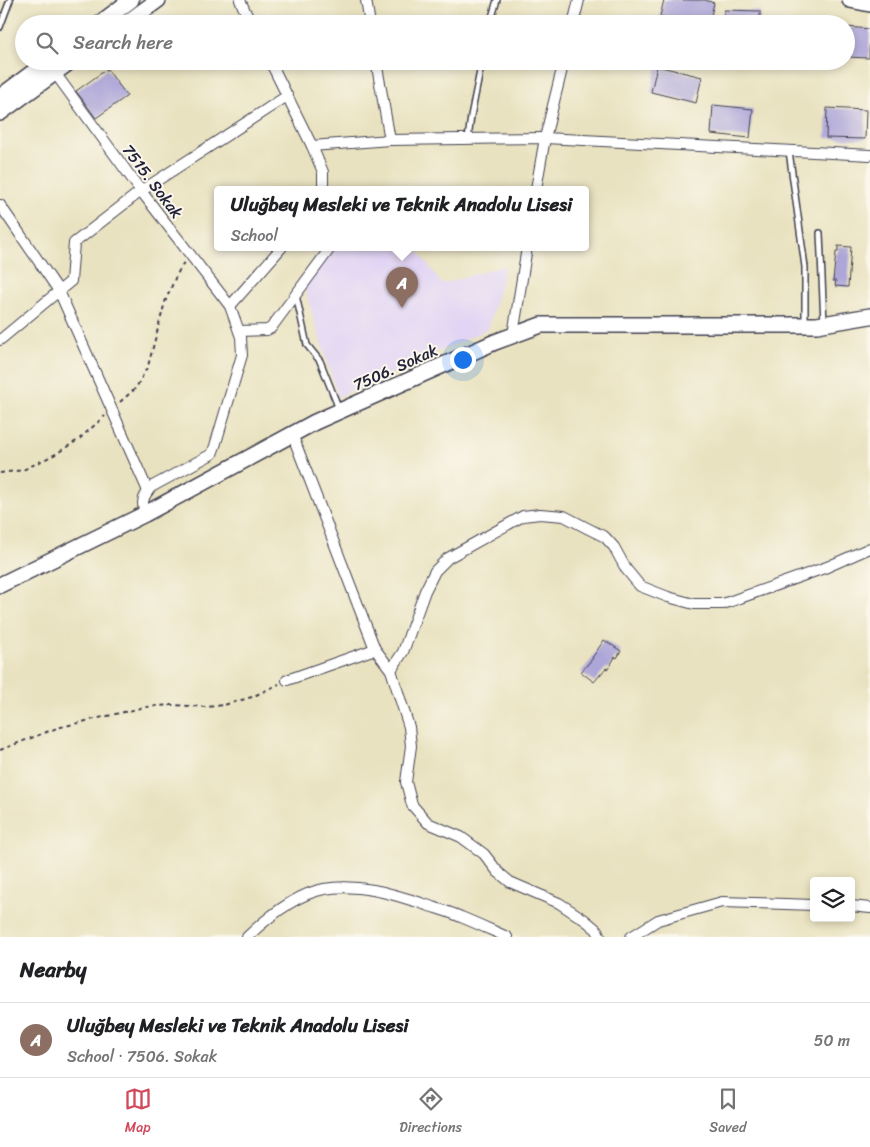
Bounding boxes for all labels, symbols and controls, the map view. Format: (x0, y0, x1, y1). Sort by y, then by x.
search box (15, 15, 855, 70)
text: Search here (73, 26, 173, 59)
icon: search (33, 29, 61, 57)
street label: 7515. Sokak (115, 138, 191, 225)
popup (214, 186, 589, 251)
text: Uluğbey Mesleki ve Teknik Anadolu Lisesi (231, 188, 572, 221)
text: School (231, 221, 278, 250)
pin: A (386, 267, 418, 308)
street label: 7506. Sokak (348, 336, 443, 399)
your location (450, 347, 476, 373)
map controls (810, 877, 855, 922)
button: layers (810, 877, 855, 922)
text: Nearby (20, 951, 86, 989)
text: Uluğbey Mesleki ve Teknik Anadolu Lisesi (67, 1009, 408, 1042)
text: A (31, 1026, 41, 1055)
text: 50 m (814, 1026, 850, 1055)
text: School · 7506. Sokak (67, 1042, 217, 1071)
tab: Map (124, 1085, 152, 1140)
tab: Directions (399, 1085, 462, 1140)
tab: Saved (709, 1085, 746, 1140)

